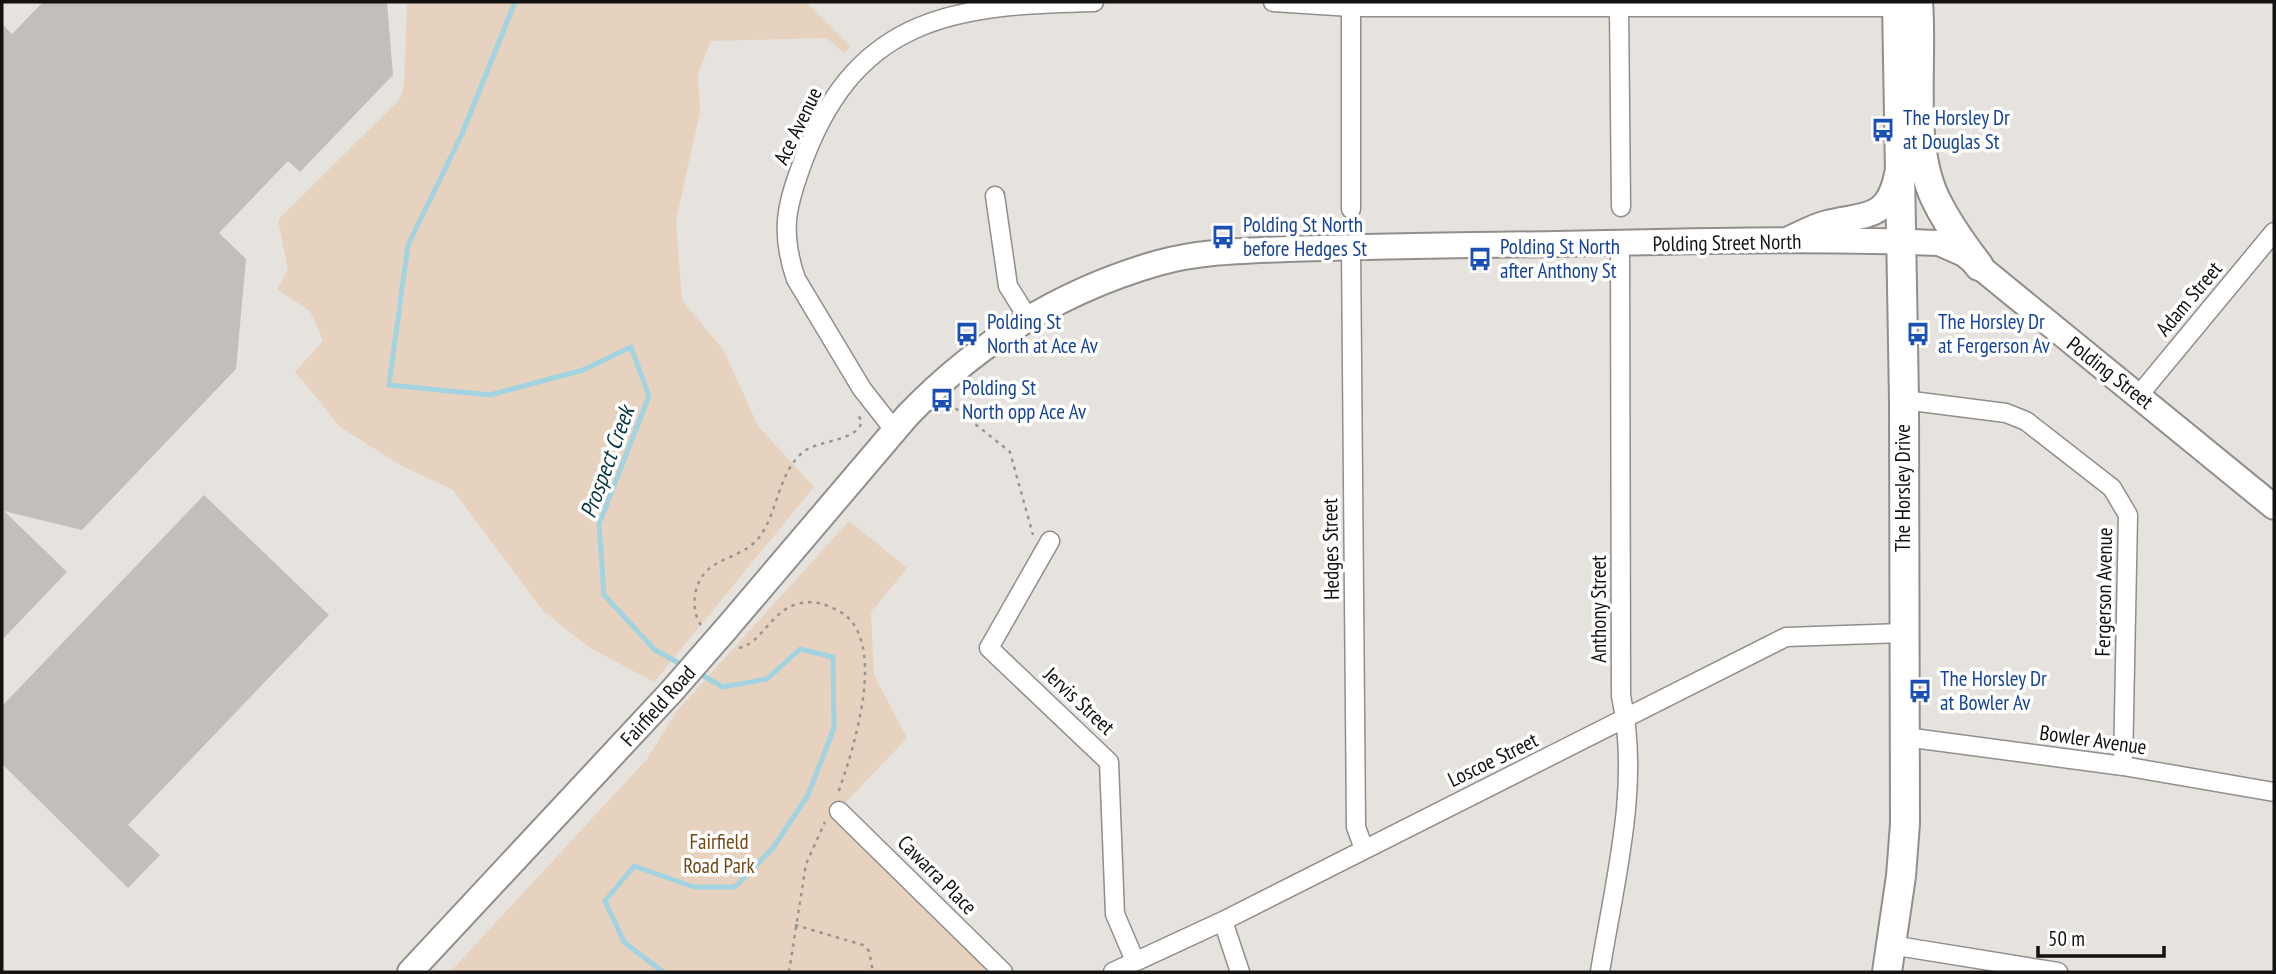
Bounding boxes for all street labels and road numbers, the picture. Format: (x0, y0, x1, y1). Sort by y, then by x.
street label: Ace Avenue (767, 83, 828, 169)
street label: Polding Street North (1652, 228, 1802, 257)
street label: Adam Street (2150, 256, 2228, 341)
street label: Polding Street (2062, 330, 2159, 415)
street label: The Horsley Drive (1889, 424, 1916, 552)
street label: Hedges Street (1316, 498, 1345, 600)
street label: Fergerson Avenue (2089, 527, 2118, 657)
street label: Anthony Street (1585, 555, 1612, 663)
street label: Fairfield Road (614, 660, 701, 752)
street label: Jervis Street (1038, 660, 1121, 740)
street label: Bowler Avenue (2038, 719, 2148, 760)
street label: Loscoe Street (1443, 726, 1542, 793)
street label: Cawarra Place (892, 829, 983, 920)

